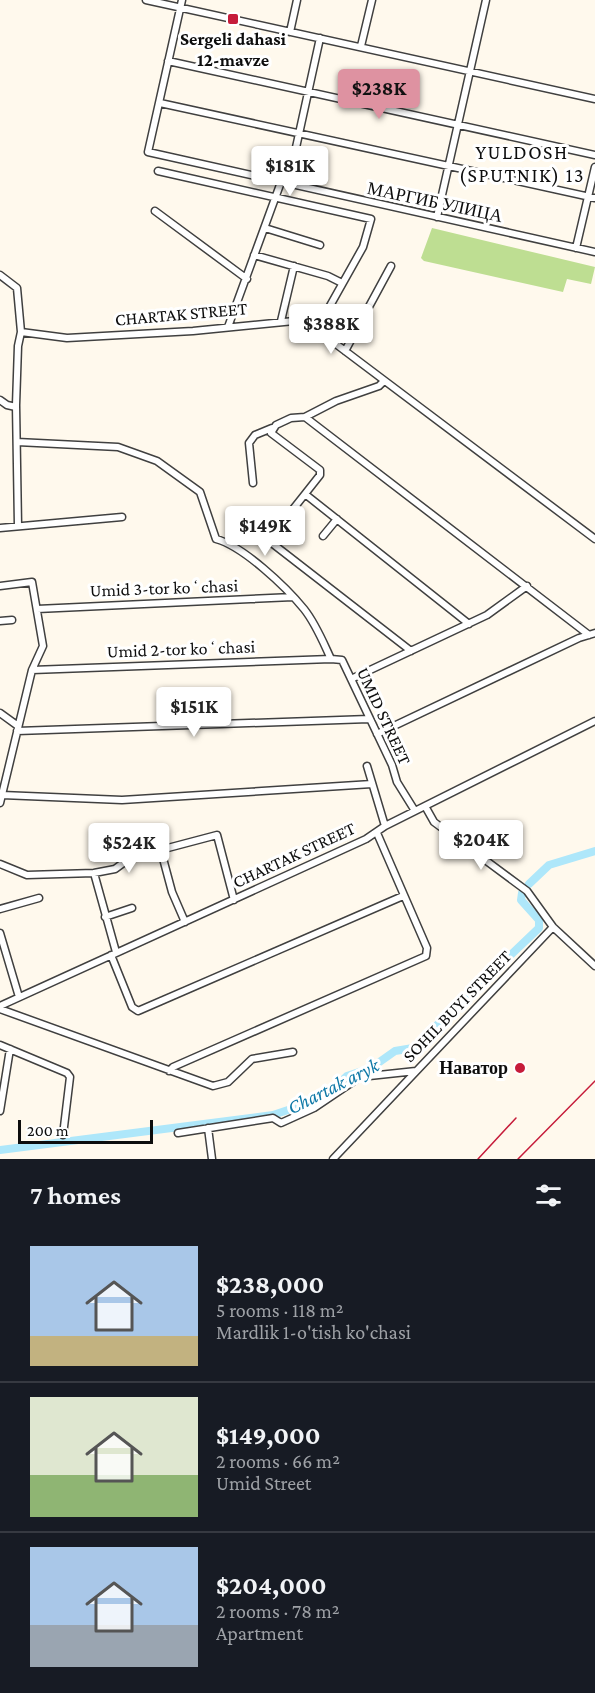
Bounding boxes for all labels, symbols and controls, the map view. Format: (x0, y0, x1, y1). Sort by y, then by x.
marker: Sergeli dahasi 12-mavze (226, 12, 240, 26)
place label: Sergeli dahasi 12-mavze (180, 29, 287, 70)
pin: $238K (337, 69, 421, 120)
text: $238K (352, 77, 406, 99)
district label: YULDOSH (SPUTNIK) 13 (459, 141, 585, 187)
pin: $181K (248, 146, 332, 197)
text: $181K (265, 154, 315, 176)
street label: МАРГИБ УЛИЦА (365, 178, 505, 226)
street label: CHARTAK STREET (114, 298, 248, 330)
pin: $388K (289, 304, 373, 355)
text: $388K (303, 312, 359, 334)
pin: $149K (223, 506, 307, 557)
text: $149K (239, 514, 291, 536)
street label: Umid 3-tor koʻchasi (89, 575, 239, 601)
street label: Umid 2-tor koʻchasi (106, 636, 256, 662)
street label: UMID STREET (353, 664, 415, 768)
pin: $151K (152, 687, 236, 738)
text: $151K (170, 695, 218, 717)
street label: CHARTAK STREET (230, 818, 359, 892)
pin: $204K (439, 820, 523, 871)
pin: $524K (87, 823, 171, 874)
text: $204K (453, 828, 509, 850)
text: $524K (102, 831, 156, 853)
street label: SOHIL BUYI STREET (399, 946, 515, 1066)
water label: Chartak aryk (284, 1053, 384, 1119)
place label: Наватор (439, 1058, 508, 1078)
marker: Наватор (513, 1061, 527, 1075)
scale bar (18, 1117, 153, 1144)
text: 200 m (27, 1122, 69, 1139)
icon: filters (532, 1179, 565, 1212)
text: 7 homes (30, 1181, 121, 1210)
icon: home (78, 1270, 150, 1342)
text: $238,000 (216, 1270, 324, 1299)
text: 5 rooms · 118 m² (216, 1299, 344, 1321)
text: Mardlik 1-o'tish ko'chasi (216, 1321, 411, 1343)
icon: home (78, 1421, 150, 1493)
text: $149,000 (216, 1421, 321, 1450)
text: 2 rooms · 66 m² (216, 1450, 340, 1472)
text: Umid Street (216, 1472, 311, 1494)
icon: home (78, 1571, 150, 1643)
text: $204,000 (216, 1571, 327, 1600)
text: 2 rooms · 78 m² (216, 1600, 340, 1622)
text: Apartment (216, 1622, 303, 1644)

